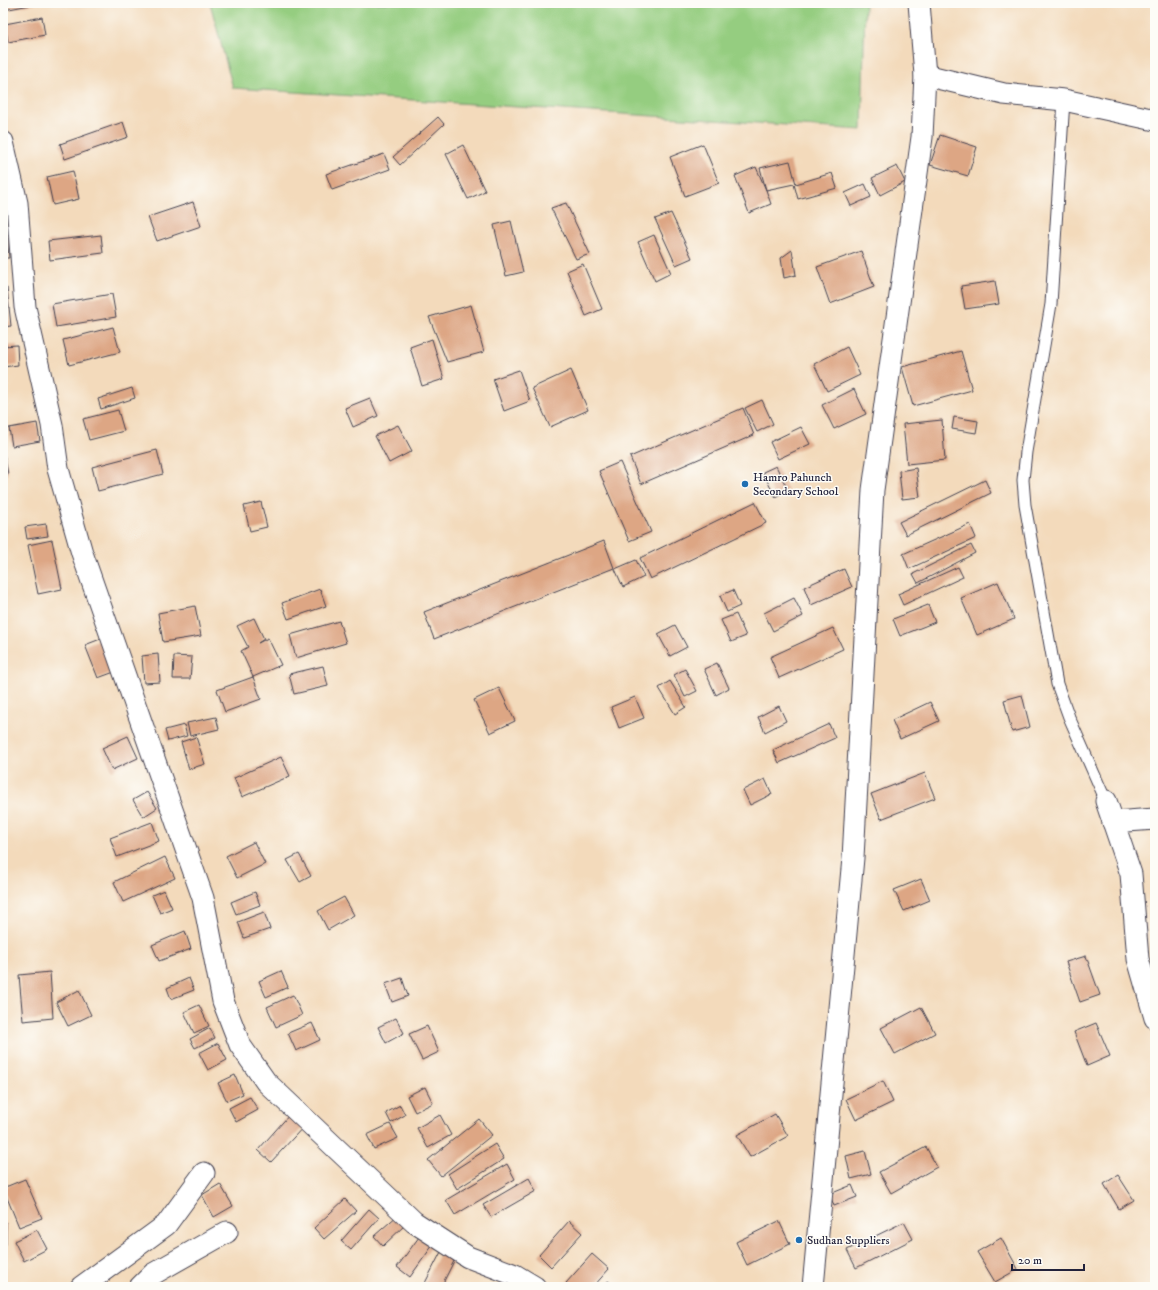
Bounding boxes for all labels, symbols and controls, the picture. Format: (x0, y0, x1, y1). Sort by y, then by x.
place label: Hamro Pahunch Secondary School (753, 470, 839, 499)
marker: Hamro Pahunch Secondary School (740, 479, 750, 489)
place label: Sudhan Suppliers (807, 1233, 890, 1248)
marker: Sudhan Suppliers (794, 1235, 804, 1245)
scale bar (1012, 1246, 1084, 1272)
text: 20 m (1018, 1253, 1042, 1268)

